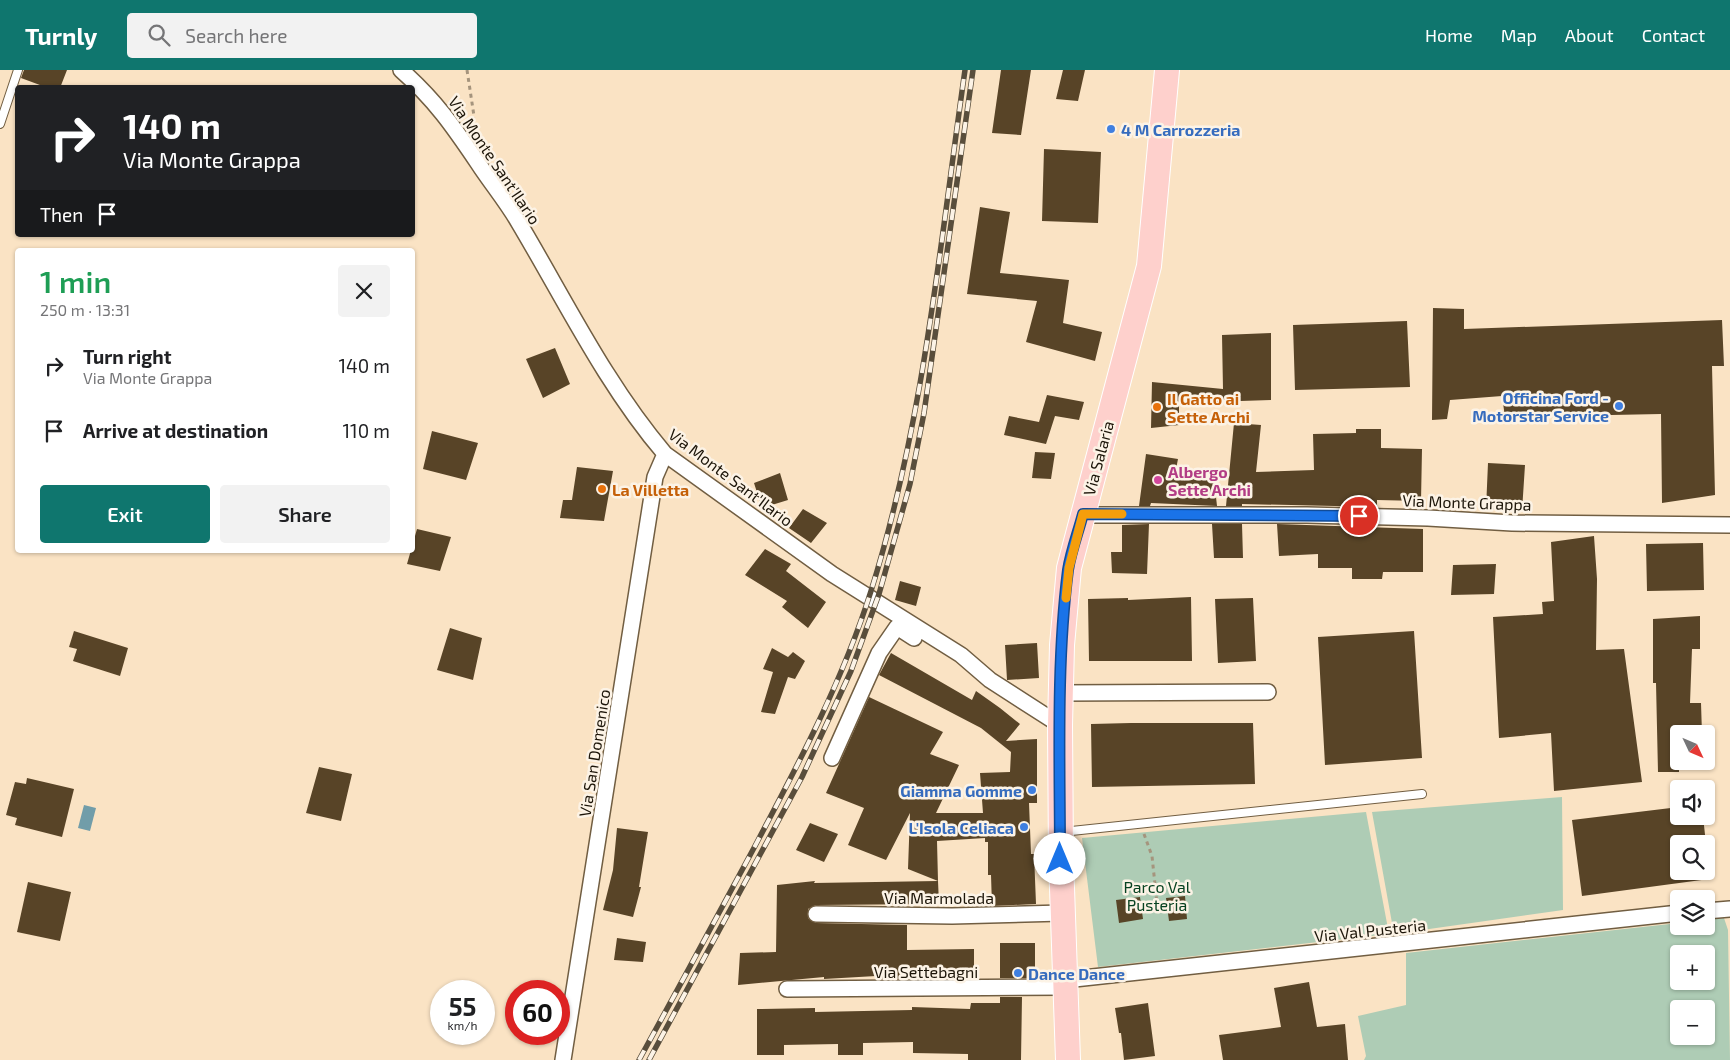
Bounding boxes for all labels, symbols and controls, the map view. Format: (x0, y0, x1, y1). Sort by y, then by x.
search box (127, 13, 477, 58)
text: Turnly (25, 21, 97, 50)
icon: search (145, 21, 173, 49)
text: Search here (185, 24, 287, 47)
text: Home (1425, 24, 1473, 46)
text: Map (1501, 24, 1537, 46)
text: About (1565, 24, 1614, 46)
text: Contact (1642, 24, 1705, 46)
street label: Via Monte Sant'Ilario (445, 92, 545, 228)
text: 140 m (123, 104, 221, 146)
icon: right (40, 105, 105, 170)
place label: 4 M Carrozzeria (1121, 120, 1240, 139)
marker: 4 M Carrozzeria (1105, 123, 1117, 135)
text: Via Monte Grappa (123, 146, 301, 172)
icon: arrive (93, 200, 121, 228)
text: Then (40, 203, 83, 226)
text: 1 min (40, 263, 111, 299)
button: close (338, 265, 390, 317)
text: 250 m · 13:31 (40, 300, 130, 319)
text: Turn right (83, 345, 171, 368)
icon: right (40, 352, 68, 380)
text: 140 m (338, 354, 390, 377)
text: Via Monte Grappa (83, 368, 212, 387)
place label: Officina Ford - Motorstar Service (1472, 388, 1609, 425)
place label: Il Gatto ai Sette Archi (1167, 389, 1250, 426)
marker: Officina Ford - Motorstar Service (1613, 400, 1625, 412)
marker: Il Gatto ai Sette Archi (1151, 401, 1163, 413)
icon: arrive (40, 417, 68, 445)
text: Arrive at destination (83, 419, 268, 442)
text: 110 m (343, 419, 390, 442)
street label: Via Salaria (1079, 419, 1117, 497)
street label: Via Monte Sant'Ilario (665, 424, 797, 530)
place label: Albergo Sette Archi (1168, 462, 1251, 499)
marker: Albergo Sette Archi (1152, 474, 1164, 486)
place label: La Villetta (612, 480, 689, 499)
marker: La Villetta (596, 483, 608, 495)
button: Exit (40, 485, 210, 543)
button: Share (220, 485, 390, 543)
street label: Via Monte Grappa (1402, 490, 1532, 514)
pin (1338, 495, 1380, 537)
icon: arrive (1345, 502, 1373, 530)
street label: Via San Domenico (575, 688, 613, 818)
north arrow (1670, 725, 1715, 770)
map controls (1670, 725, 1715, 1045)
button: sound (1670, 780, 1715, 825)
place label: Giamma Gomme (900, 781, 1022, 800)
marker: Giamma Gomme (1026, 784, 1038, 796)
place label: L'Isola Celiaca (909, 818, 1014, 837)
marker: L'Isola Celiaca (1018, 821, 1030, 833)
position arrow (1033, 832, 1085, 884)
button: search (1670, 835, 1715, 880)
park label: Parco Val Pusteria (1123, 877, 1191, 914)
street label: Via Marmolada (884, 888, 994, 907)
button: layers (1670, 890, 1715, 935)
street label: Via Val Pusteria (1313, 915, 1427, 945)
button: + (1670, 945, 1715, 990)
street label: Via Settebagni (874, 962, 978, 981)
place label: Dance Dance (1028, 964, 1125, 983)
marker: Dance Dance (1012, 967, 1024, 979)
speed limit sign: 60 (505, 980, 570, 1045)
text: 55 (449, 991, 476, 1021)
button: − (1670, 1000, 1715, 1045)
text: km/h (448, 1018, 477, 1032)

